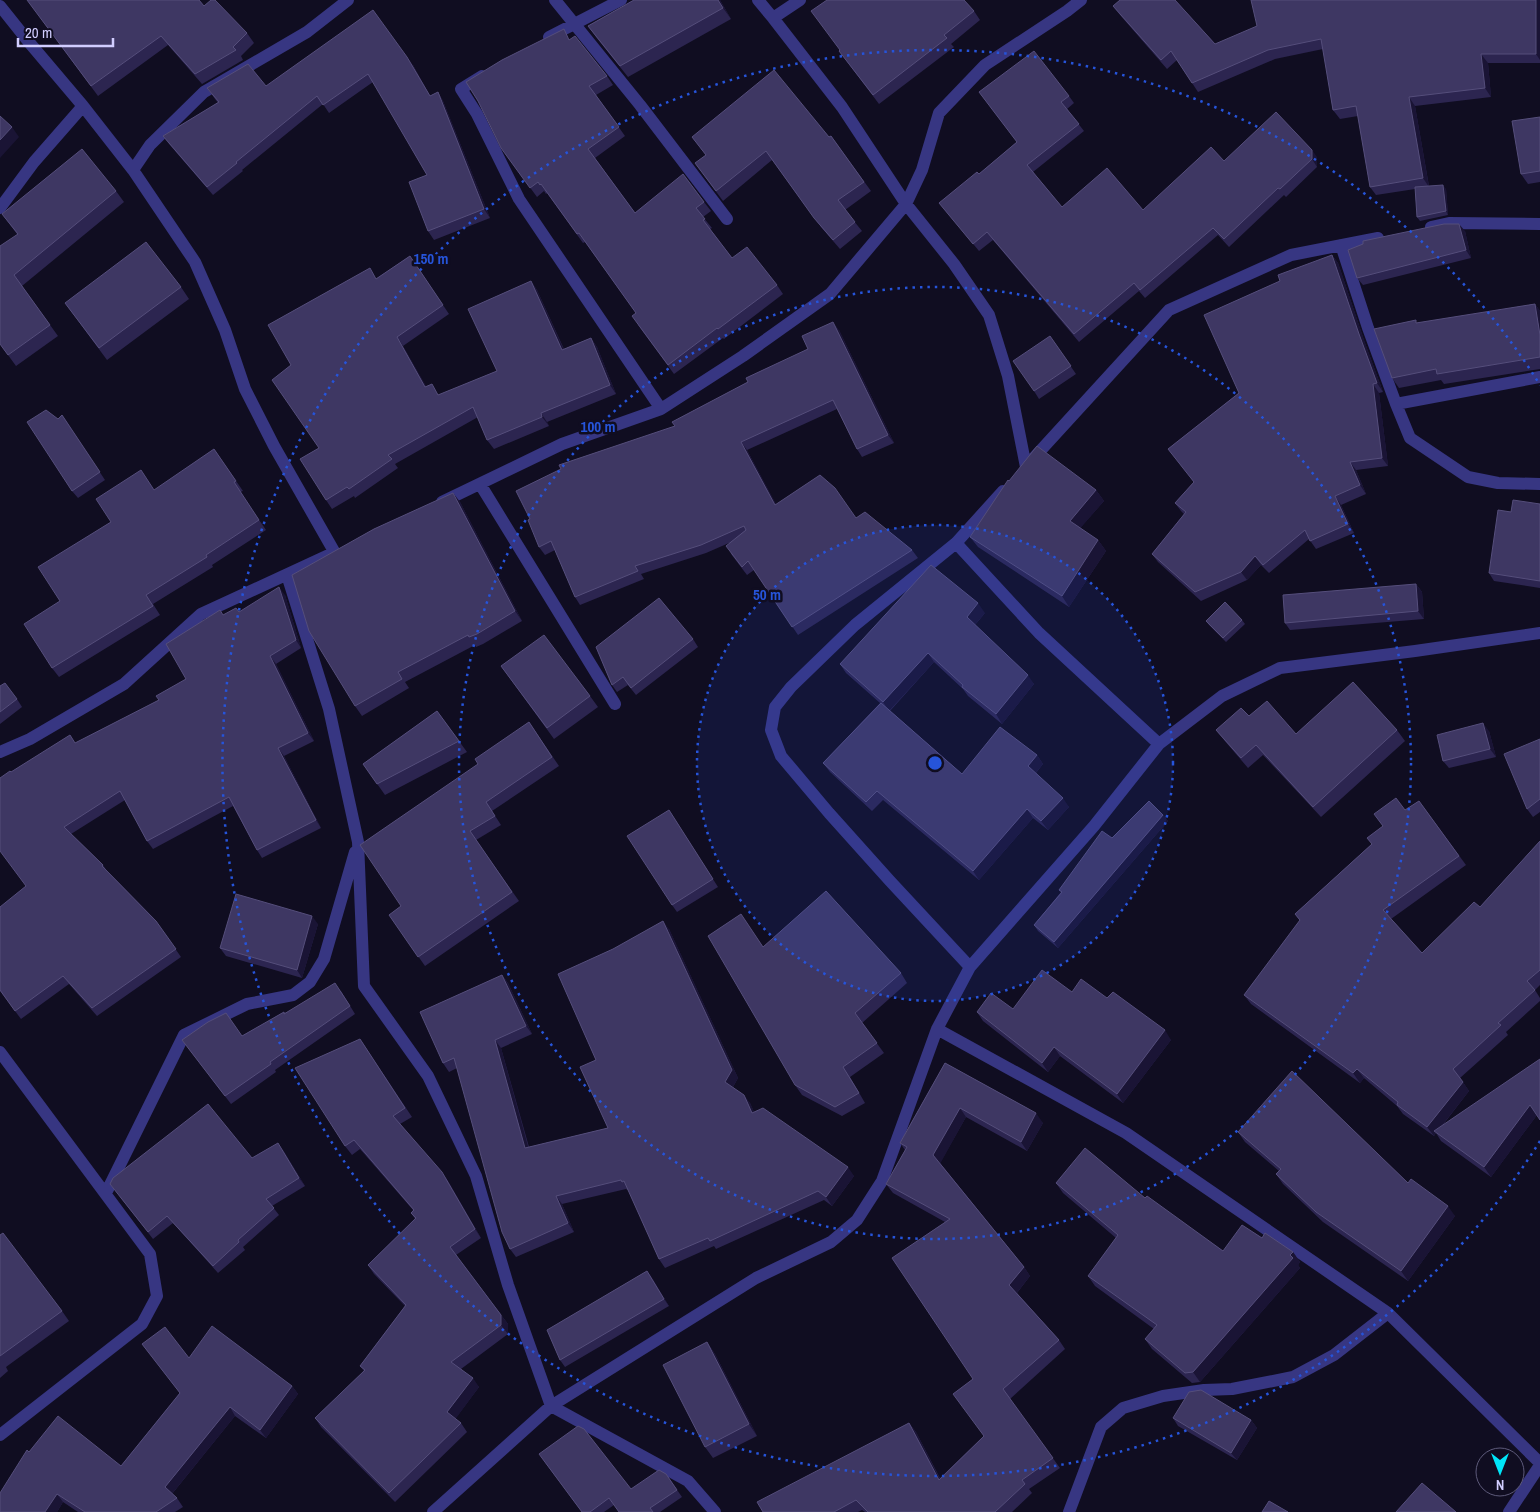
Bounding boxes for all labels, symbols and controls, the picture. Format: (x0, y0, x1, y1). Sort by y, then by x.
scale bar (18, 15, 112, 47)
text: 20 m (25, 22, 52, 43)
text: 150 m (414, 248, 448, 269)
text: 100 m (581, 416, 615, 437)
text: 50 m (753, 584, 781, 605)
centre of rings (926, 754, 944, 772)
north arrow (1475, 1447, 1525, 1497)
text: N (1496, 1476, 1504, 1494)

